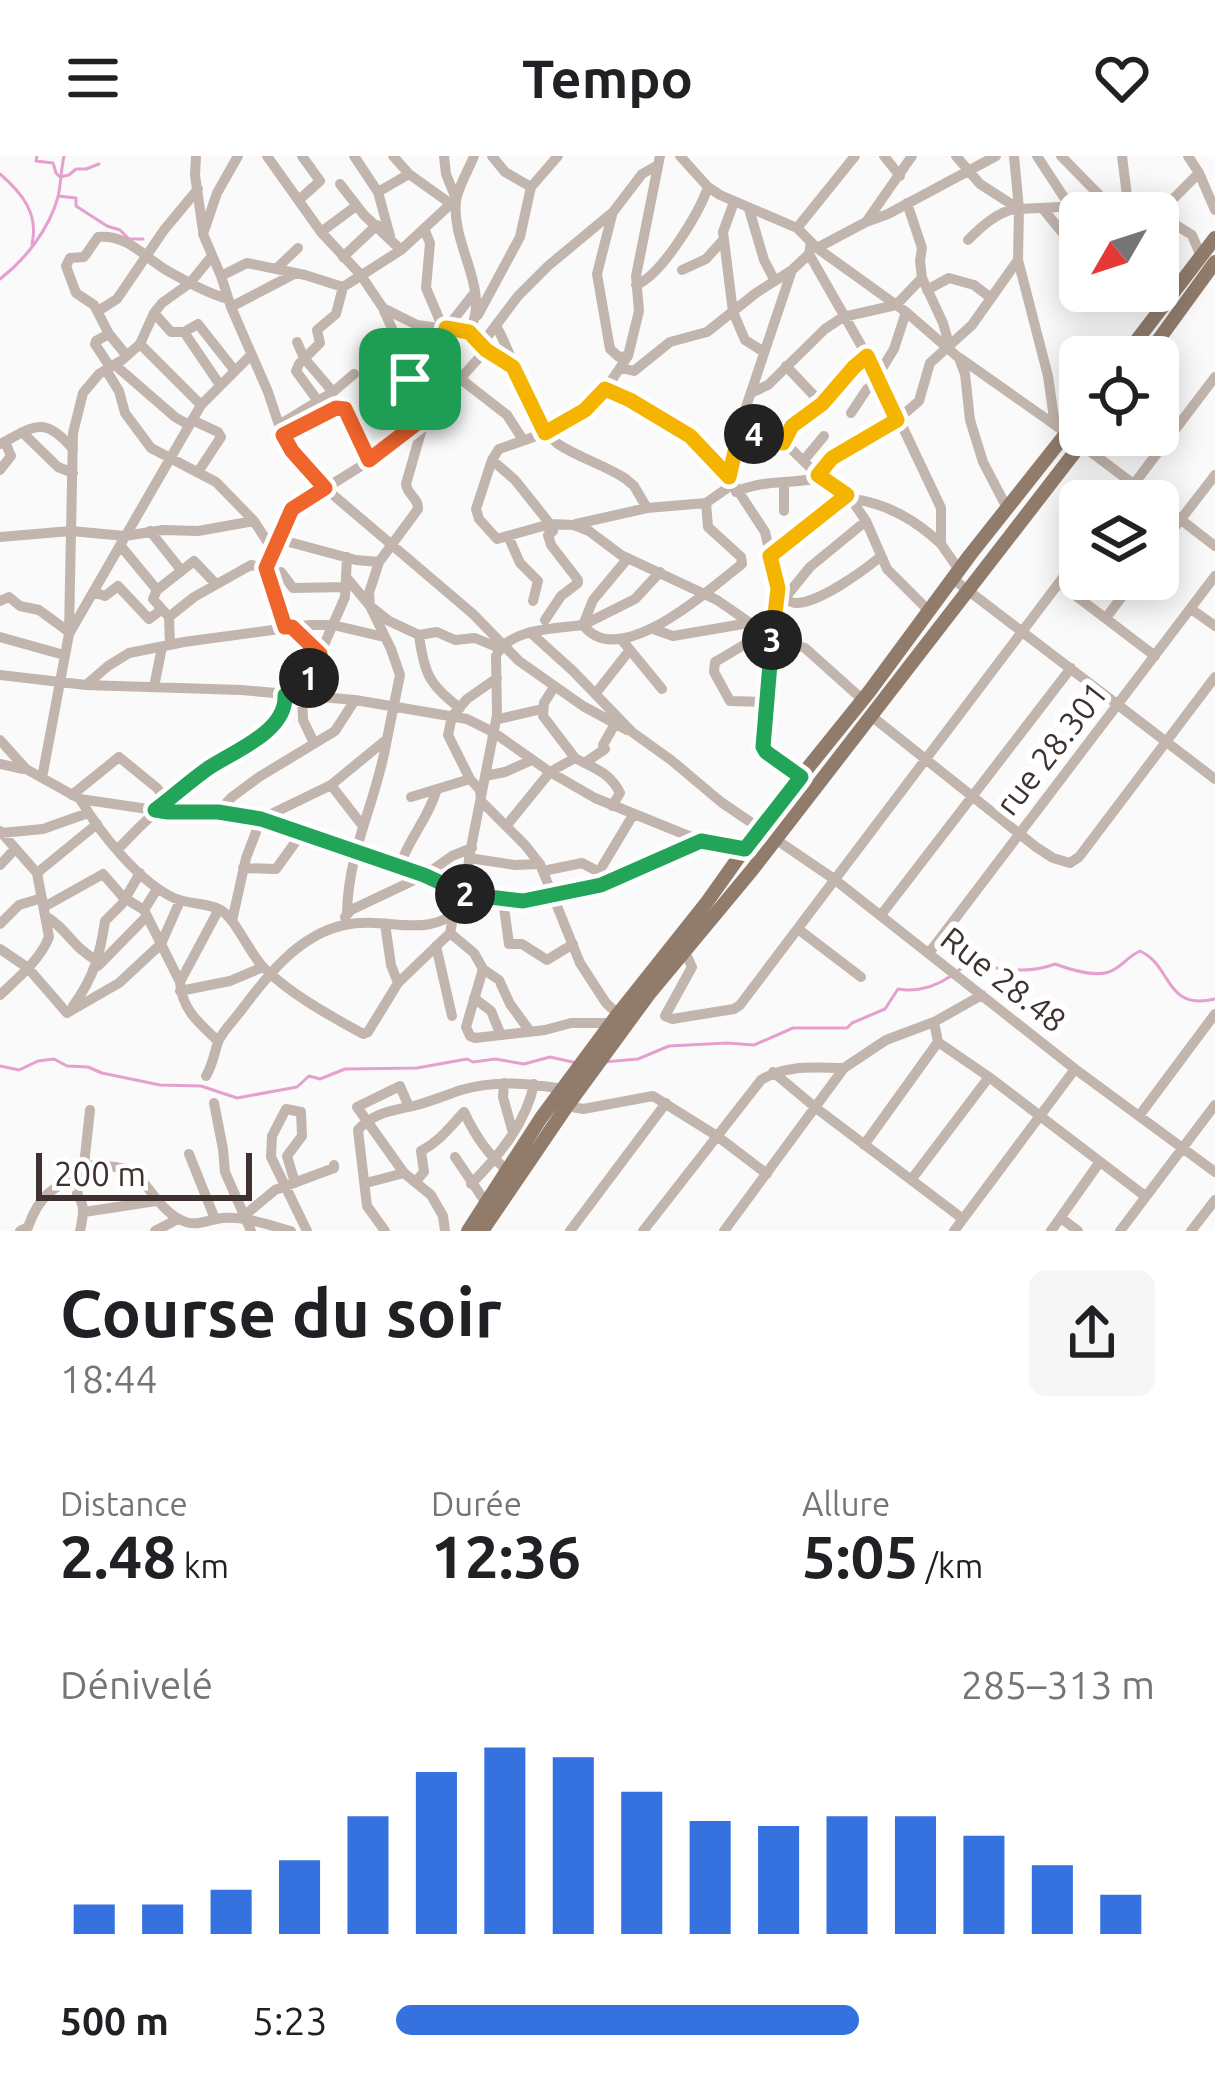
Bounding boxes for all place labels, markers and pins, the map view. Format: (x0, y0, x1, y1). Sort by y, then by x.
pin (359, 328, 461, 430)
pin: 4 (724, 404, 784, 464)
pin: 3 (742, 610, 802, 670)
pin: 1 (279, 648, 339, 708)
pin: 2 (435, 864, 495, 924)

